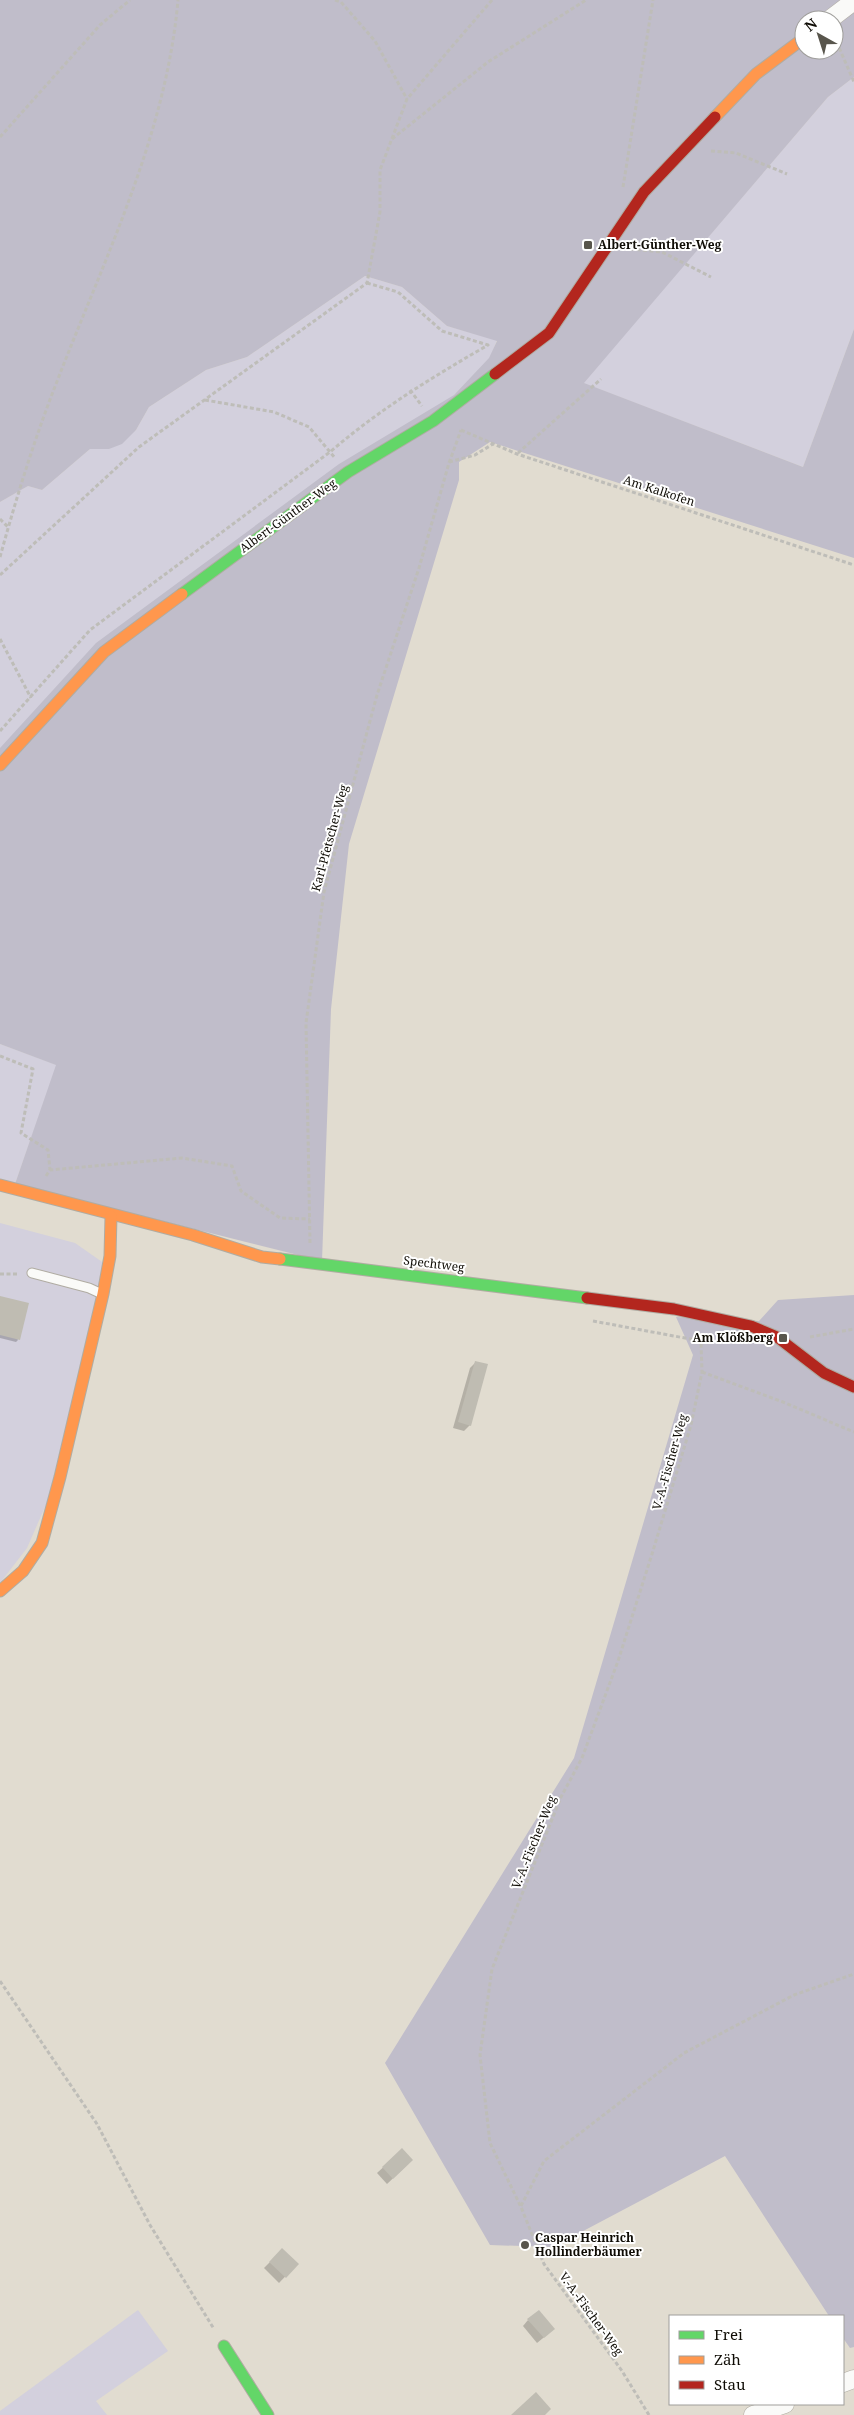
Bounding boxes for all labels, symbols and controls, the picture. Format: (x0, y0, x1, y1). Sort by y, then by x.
north arrow (794, 10, 844, 60)
text: N (800, 14, 821, 35)
place label: Albert-Günther-Weg (598, 236, 722, 253)
marker: Albert-Günther-Weg (582, 239, 594, 251)
street label: Am Kalkofen (621, 471, 697, 510)
street label: Albert-Günther-Weg (236, 474, 340, 557)
street label: Karl-Pfetscher-Weg (307, 782, 352, 893)
street label: Spechtweg (403, 1251, 466, 1276)
place label: Am Klößberg (692, 1329, 773, 1346)
marker: Am Klößberg (777, 1332, 789, 1344)
street label: V.-A.-Fischer-Weg (648, 1411, 691, 1512)
street label: V.-A.-Fischer-Weg (507, 1792, 560, 1891)
place label: Caspar Heinrich Hollinderbäumer (535, 2229, 642, 2260)
marker: Caspar Heinrich Hollinderbäumer (519, 2239, 531, 2251)
street label: V.-A.-Fischer-Weg (555, 2269, 628, 2359)
legend (669, 2315, 844, 2405)
text: Frei (714, 2324, 743, 2344)
text: Zäh (714, 2349, 741, 2369)
text: Stau (714, 2374, 746, 2394)

